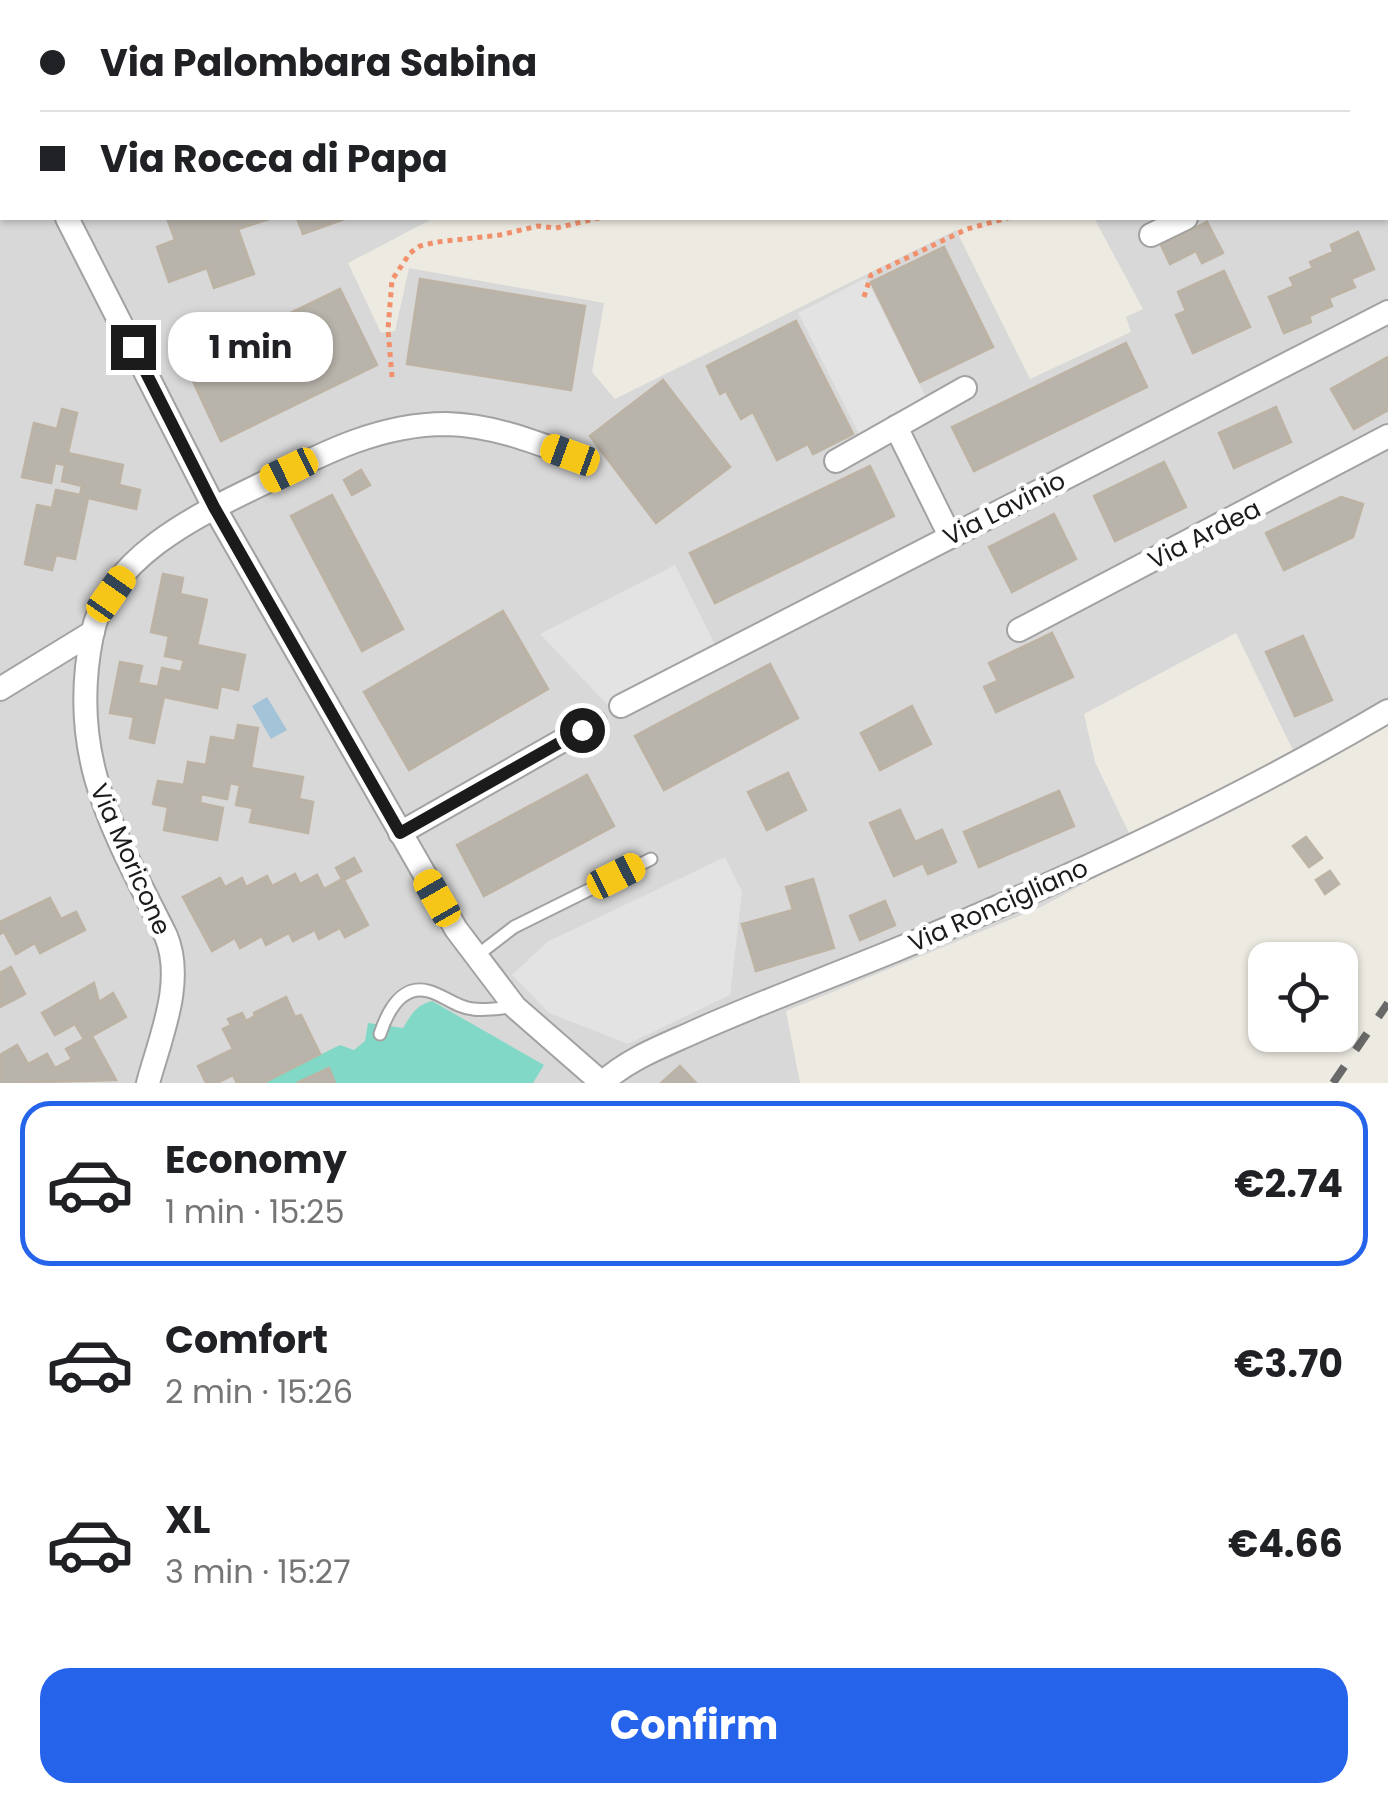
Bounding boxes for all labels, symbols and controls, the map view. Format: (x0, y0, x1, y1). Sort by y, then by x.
text: Via Palombara Sabina (100, 36, 537, 89)
text: Via Rocca di Papa (100, 132, 448, 185)
callout: 1 min (168, 312, 333, 382)
text: 1 min (209, 324, 292, 369)
route end (111, 325, 156, 370)
car (537, 431, 603, 479)
car (255, 443, 323, 497)
street label: Via Lavinio (937, 463, 1071, 554)
street label: Via Ardea (1142, 491, 1267, 578)
car (82, 561, 140, 627)
route start (560, 708, 605, 753)
street label: Via Moricone (82, 778, 180, 940)
car (582, 849, 650, 903)
street label: Via Roncigliano (903, 850, 1094, 961)
car (409, 865, 465, 931)
map controls (1248, 942, 1358, 1052)
button: locate (1248, 942, 1358, 1052)
text: Economy (165, 1133, 347, 1186)
icon: car (45, 1139, 135, 1229)
text: €2.74 (1234, 1157, 1343, 1210)
text: 1 min · 15:25 (165, 1189, 345, 1234)
text: Comfort (165, 1313, 328, 1366)
icon: car (45, 1319, 135, 1409)
text: €3.70 (1234, 1337, 1343, 1390)
text: 2 min · 15:26 (165, 1369, 353, 1414)
text: XL (165, 1493, 210, 1546)
icon: car (45, 1499, 135, 1589)
text: €4.66 (1228, 1517, 1343, 1570)
text: 3 min · 15:27 (165, 1549, 351, 1594)
button: Confirm (40, 1668, 1348, 1783)

